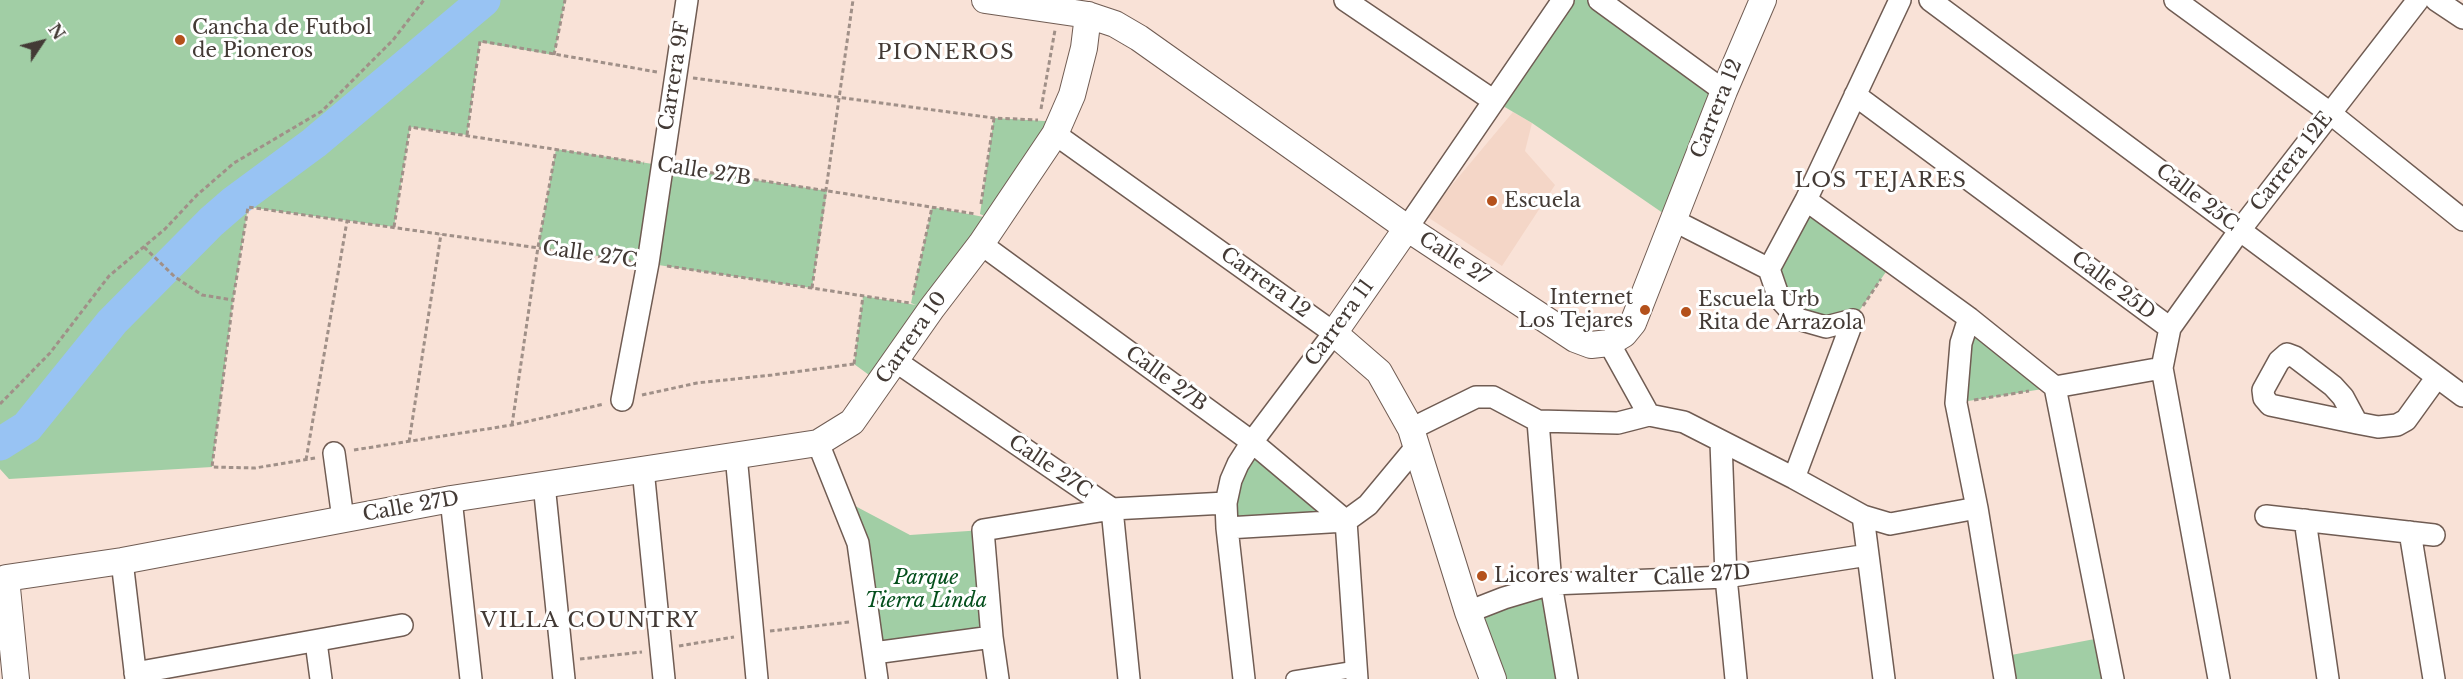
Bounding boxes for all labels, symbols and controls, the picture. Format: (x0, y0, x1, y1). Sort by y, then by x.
north arrow (12, 12, 72, 72)
place label: Cancha de Futbol de Pioneros (192, 16, 372, 63)
text: N (44, 20, 69, 44)
street label: Carrera 9F (655, 20, 695, 132)
marker: Cancha de Futbol de Pioneros (173, 33, 187, 47)
district label: PIONEROS (877, 40, 1015, 66)
street label: Carrera 12 (1686, 56, 1748, 162)
street label: Carrera 12E (2246, 108, 2338, 216)
street label: Calle 27B (655, 153, 753, 191)
street label: Calle 25C (2151, 159, 2243, 237)
district label: LOS TEJARES (1795, 168, 1967, 194)
place label: Escuela (1504, 189, 1581, 213)
marker: Escuela (1485, 194, 1499, 208)
street label: Calle 27 (1414, 227, 1494, 291)
street label: Calle 27C (541, 236, 639, 274)
street label: Carrera 12 (1215, 242, 1315, 324)
street label: Calle 25D (2066, 247, 2160, 325)
street label: Carrera 11 (1300, 275, 1380, 371)
place label: Internet Los Tejares (1518, 286, 1633, 333)
street label: Carrera 10 (871, 287, 953, 389)
place label: Escuela Urb Rita de Arrazola (1698, 288, 1863, 335)
marker: Internet Los Tejares (1638, 303, 1652, 317)
marker: Escuela Urb Rita de Arrazola (1679, 305, 1693, 319)
street label: Calle 27B (1121, 341, 1211, 417)
street label: Calle 27C (1004, 430, 1096, 504)
street label: Calle 27D (361, 487, 461, 527)
street label: Calle 27D (1653, 561, 1751, 591)
place label: Licores walter (1494, 564, 1638, 588)
park label: Parque Tierra Linda (865, 566, 987, 613)
marker: Licores walter (1475, 569, 1489, 583)
district label: VILLA COUNTRY (481, 608, 699, 634)

